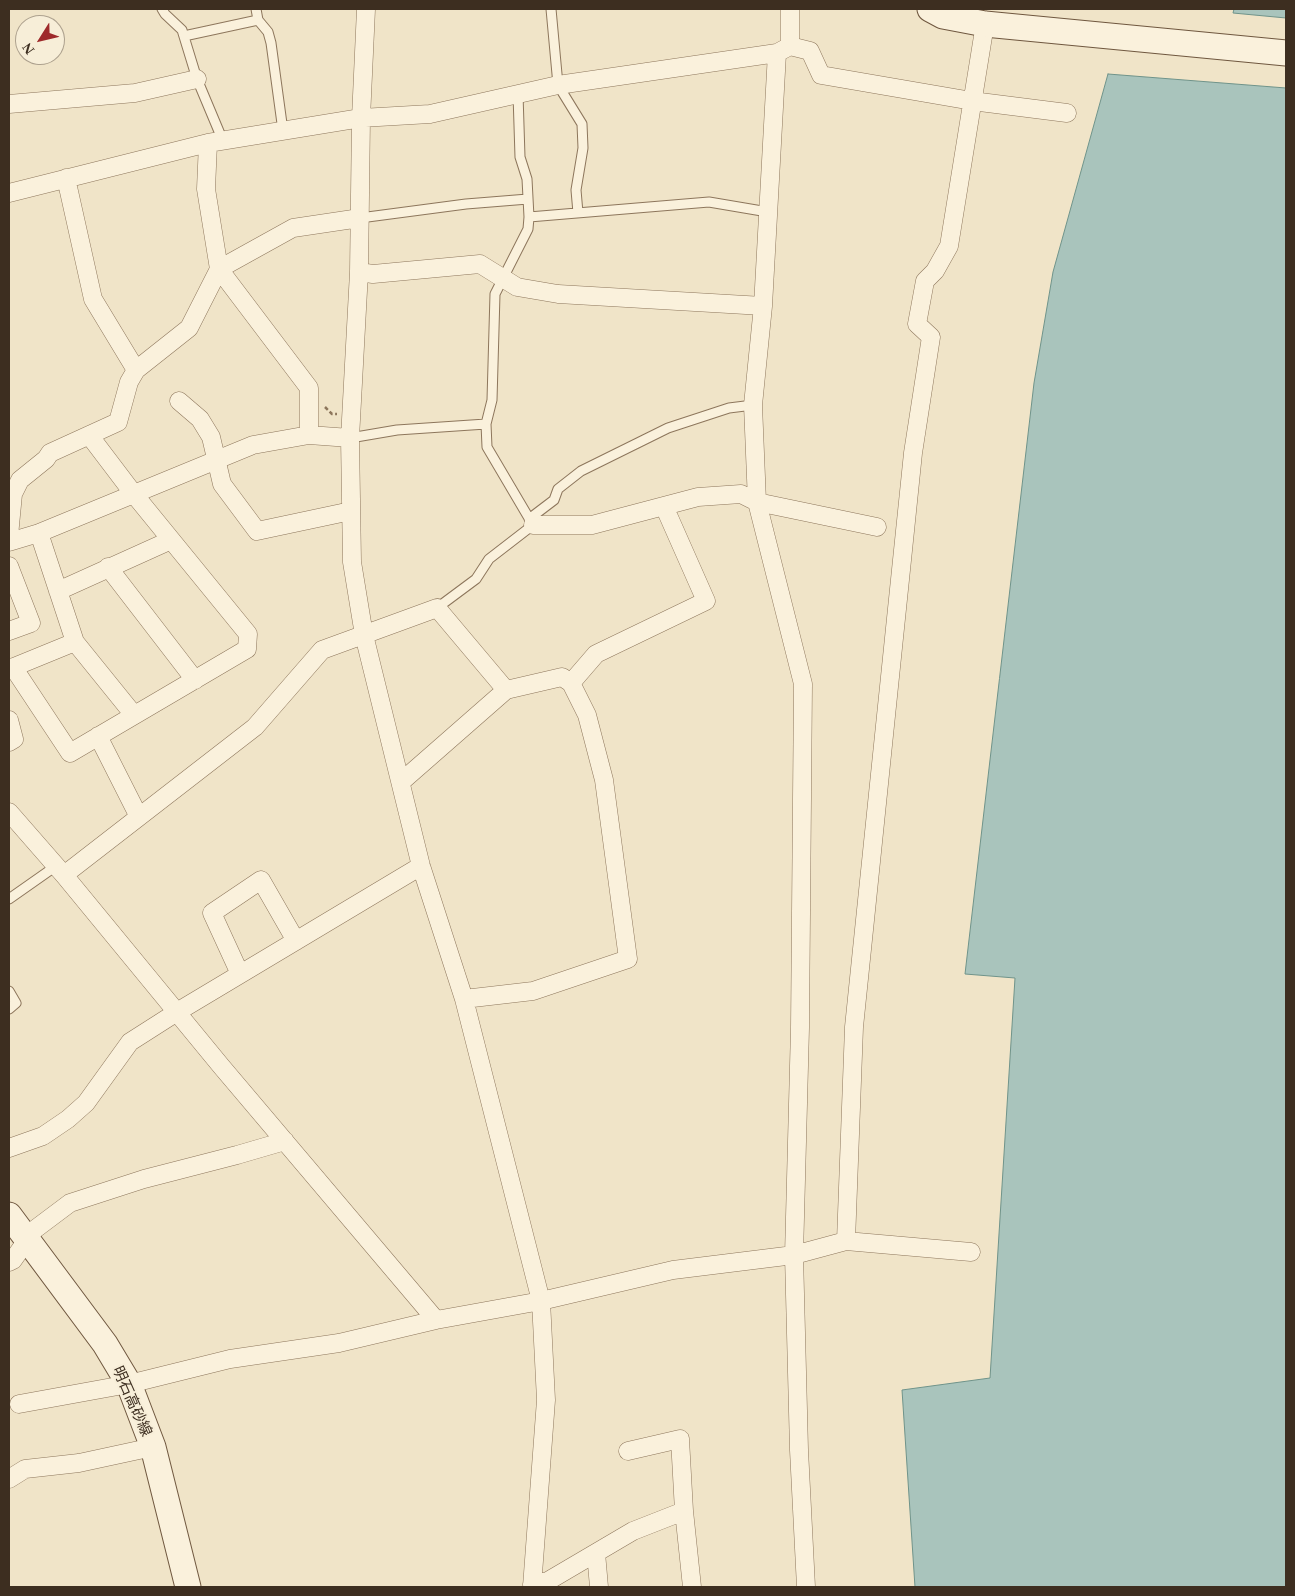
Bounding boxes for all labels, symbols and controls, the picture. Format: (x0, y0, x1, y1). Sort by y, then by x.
north arrow (15, 15, 65, 65)
text: N (19, 40, 37, 57)
street label: 明石高砂線 (110, 1363, 156, 1439)

